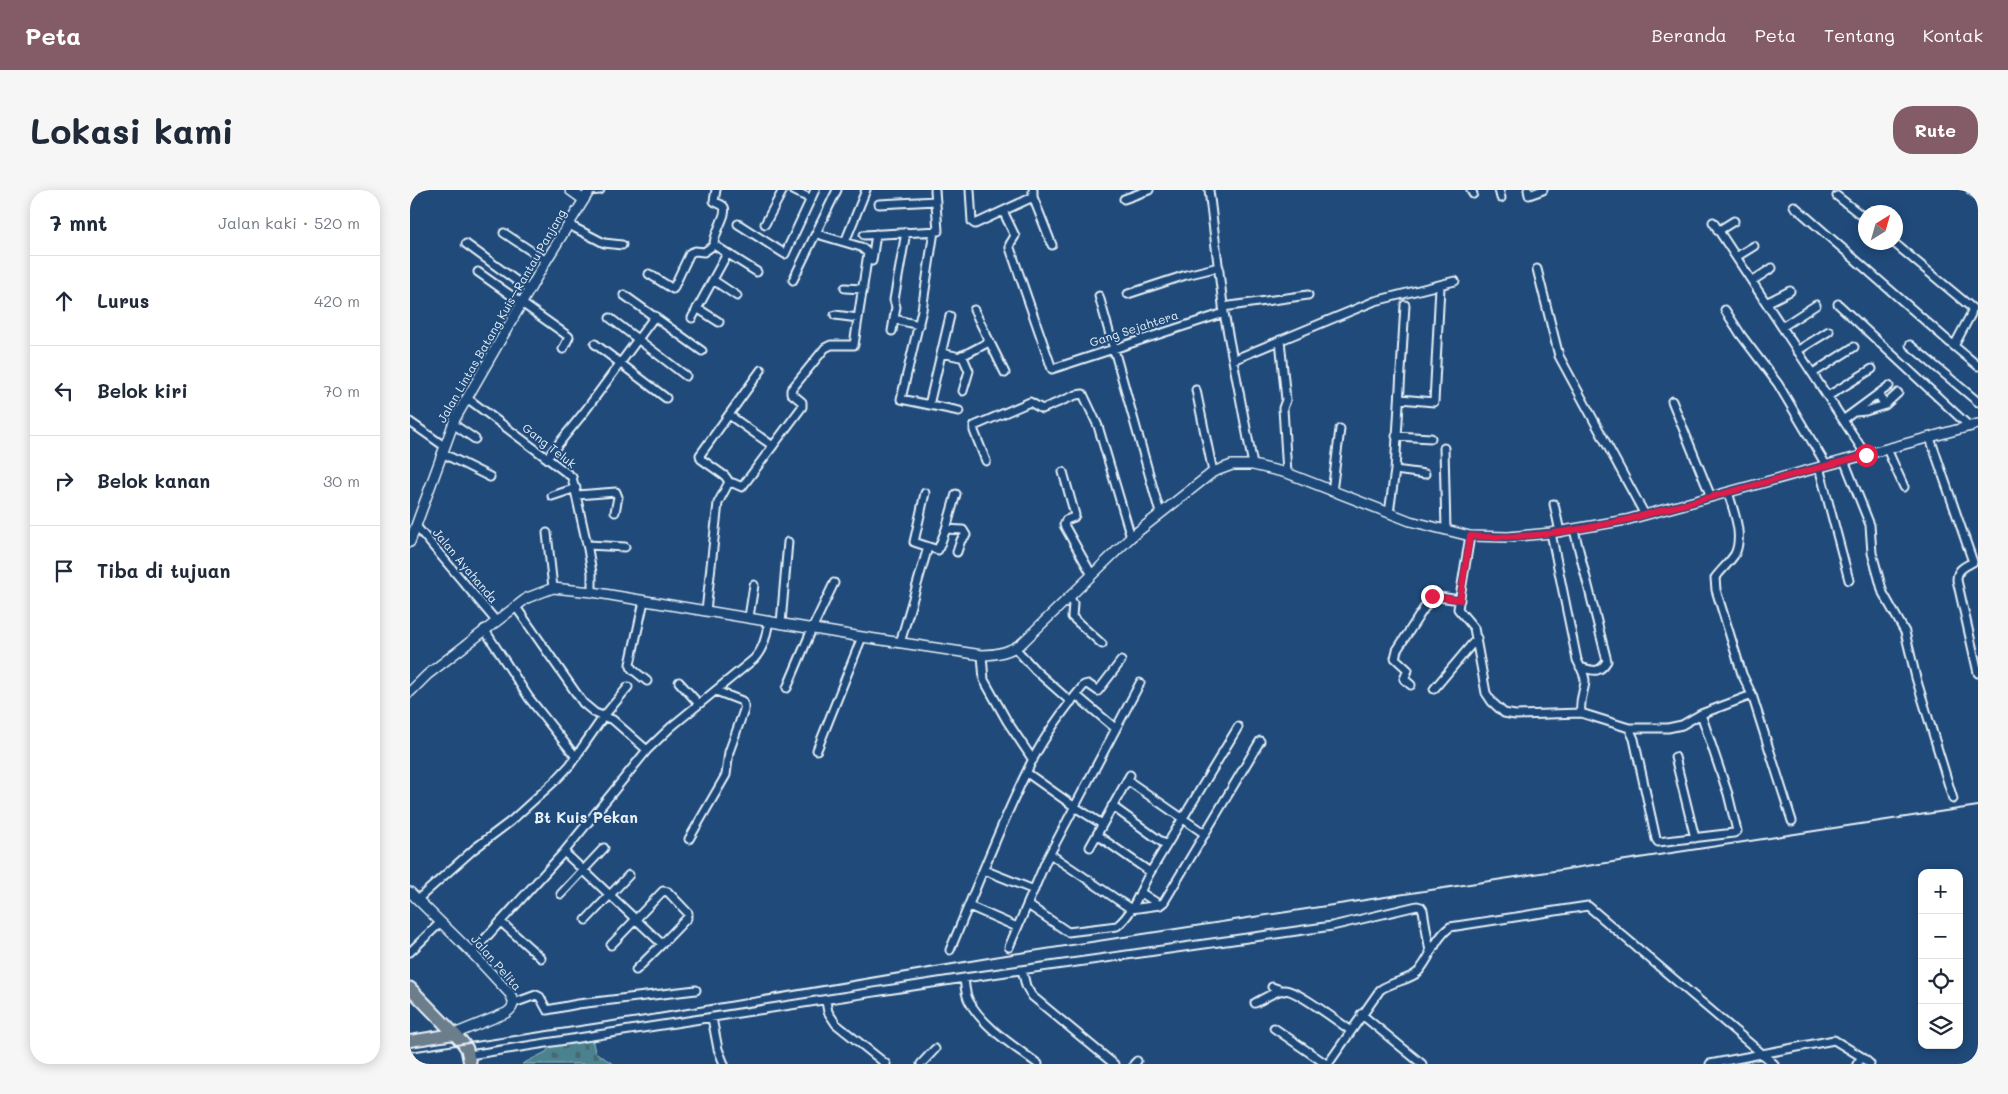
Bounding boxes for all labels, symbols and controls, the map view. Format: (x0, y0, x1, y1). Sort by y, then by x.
text: Peta (25, 20, 81, 51)
text: Beranda (1652, 23, 1727, 47)
text: Peta (1755, 23, 1796, 47)
text: Tentang (1824, 23, 1895, 47)
text: Kontak (1923, 23, 1983, 47)
button: Rute (1893, 106, 1978, 154)
text: Lokasi kami (30, 107, 234, 153)
north arrow (1858, 205, 1903, 250)
street label: Jalan Lintas Batang Kuis–Rantau Panjang (433, 206, 569, 425)
text: 7 mnt (50, 209, 107, 236)
text: Jalan kaki · 520 m (218, 212, 360, 233)
icon: ahead (50, 287, 78, 315)
text: Lurus (97, 288, 149, 313)
text: 420 m (314, 290, 360, 311)
street label: Gang Sejahtera (1087, 306, 1180, 350)
icon: left (50, 377, 78, 405)
text: Belok kiri (97, 378, 188, 403)
text: 70 m (323, 380, 360, 401)
street label: Gang Teluk (520, 419, 580, 471)
route start (1855, 444, 1878, 467)
icon: right (50, 467, 78, 495)
text: Belok kanan (97, 468, 210, 493)
text: 30 m (323, 470, 360, 491)
street label: Jalan Ayahanda (430, 525, 502, 606)
icon: arrive (50, 557, 78, 585)
text: Tiba di tujuan (97, 558, 230, 583)
route end (1421, 585, 1444, 608)
district label: Bt Kuis Pekan (534, 807, 638, 827)
map controls (1918, 869, 1963, 1049)
button: + (1918, 869, 1963, 914)
button: − (1918, 914, 1963, 959)
street label: Jalan Pelita (468, 931, 526, 994)
button: locate (1918, 959, 1963, 1004)
button: layers (1918, 1004, 1963, 1049)

